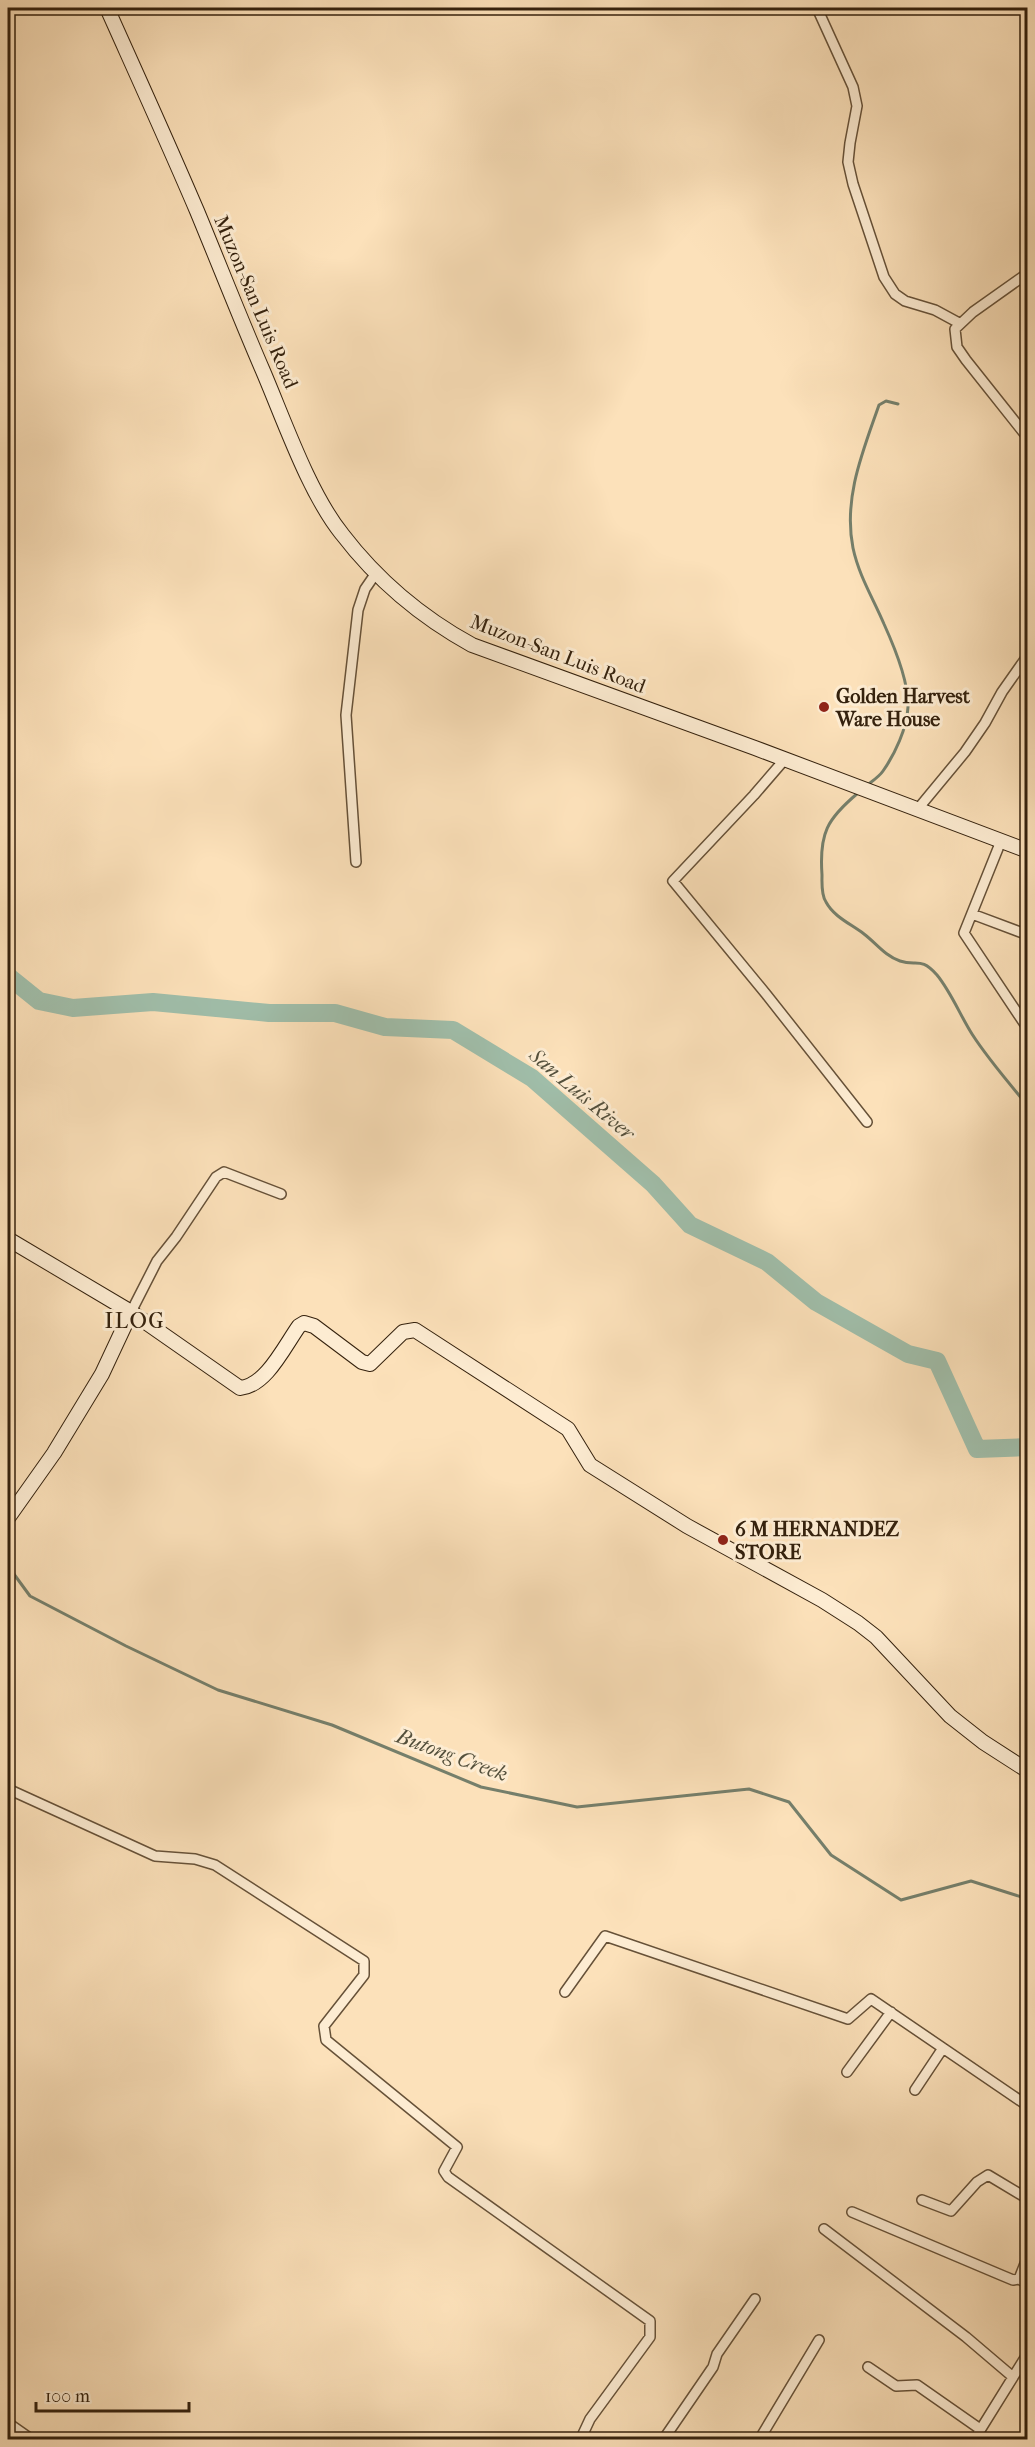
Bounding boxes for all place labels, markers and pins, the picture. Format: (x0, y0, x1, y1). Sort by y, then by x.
place label: Golden Harvest Ware House (835, 685, 971, 731)
marker: Golden Harvest Ware House (817, 700, 831, 714)
place label: 6 M HERNANDEZ STORE (735, 1518, 899, 1564)
marker: 6 M HERNANDEZ STORE (716, 1533, 730, 1547)

